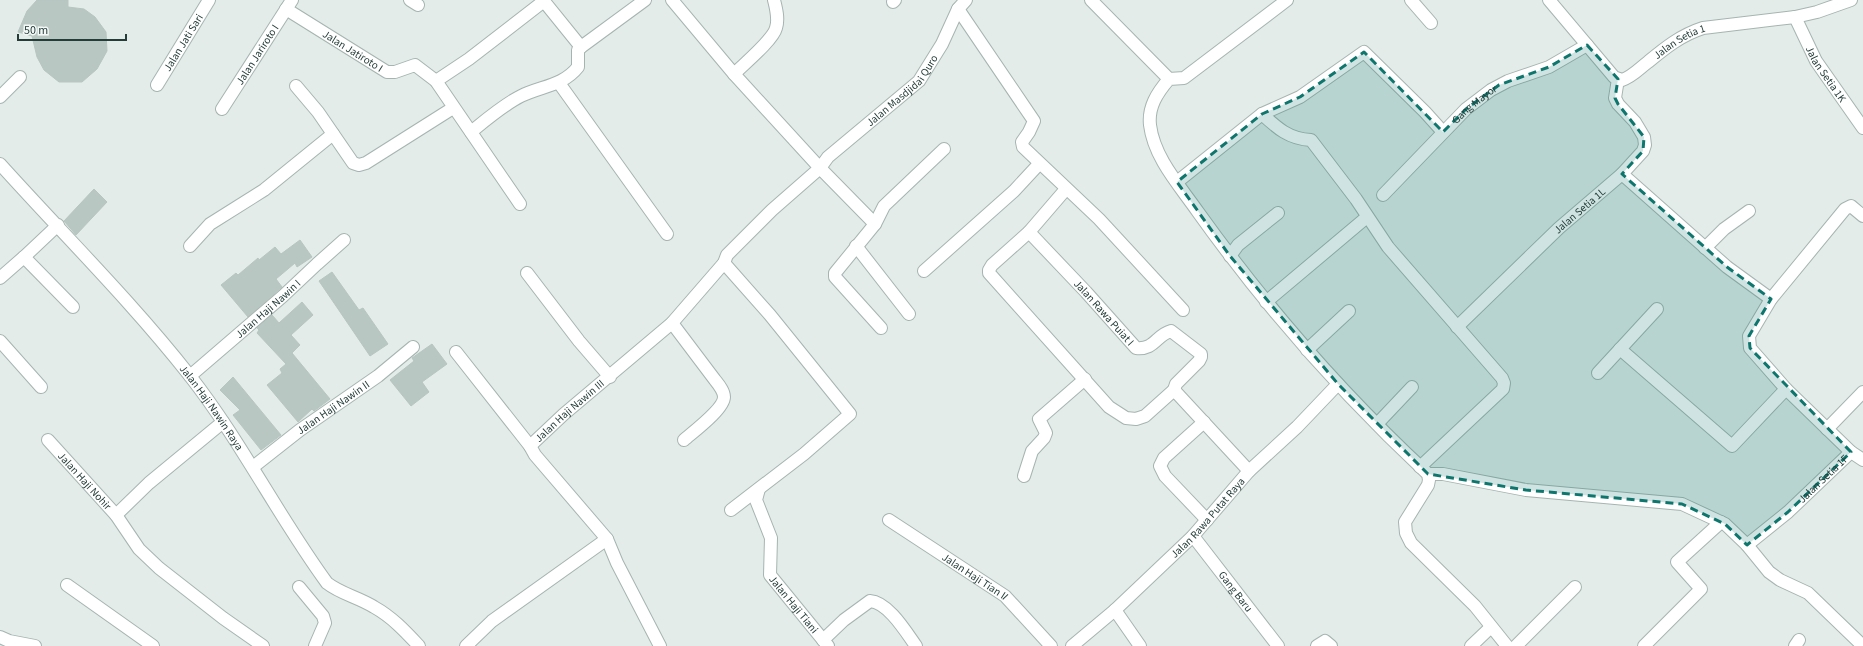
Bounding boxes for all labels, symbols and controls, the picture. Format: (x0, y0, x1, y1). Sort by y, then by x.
street label: Jalan Jati Sari (160, 11, 206, 74)
scale bar (18, 16, 126, 42)
street label: Jalan Setia 1 (1650, 20, 1707, 62)
street label: Jalan Jariroto I (232, 21, 282, 87)
text: 50 m (24, 22, 48, 39)
street label: Jalan Jatiroto I (320, 26, 386, 75)
street label: Jalan Setia 1K (1802, 43, 1850, 106)
street label: Jalan Masdjidai Quro (863, 52, 941, 130)
street label: Gang Mayor (1448, 81, 1499, 127)
street label: Jalan Setia 1L (1550, 184, 1609, 237)
street label: Jalan Haji Nawin I (232, 276, 304, 341)
street label: Jalan Rawa Puiat I (1071, 276, 1138, 349)
street label: Jalan Haji Nawin Raya (176, 361, 247, 453)
street label: Jalan Haji Nawin III (531, 376, 607, 445)
street label: Jalan Haji Nawin II (294, 377, 372, 438)
street label: Jalan Haji Nohir (55, 449, 115, 513)
street label: Jalan Setia 1F (1795, 451, 1852, 506)
street label: Jalan Rawa Putat Raya (1167, 474, 1248, 561)
street label: Jalan Haji Tian II (939, 549, 1012, 603)
street label: Gang Baru (1215, 568, 1256, 615)
street label: Jalan Haji Tiani (766, 572, 822, 636)

